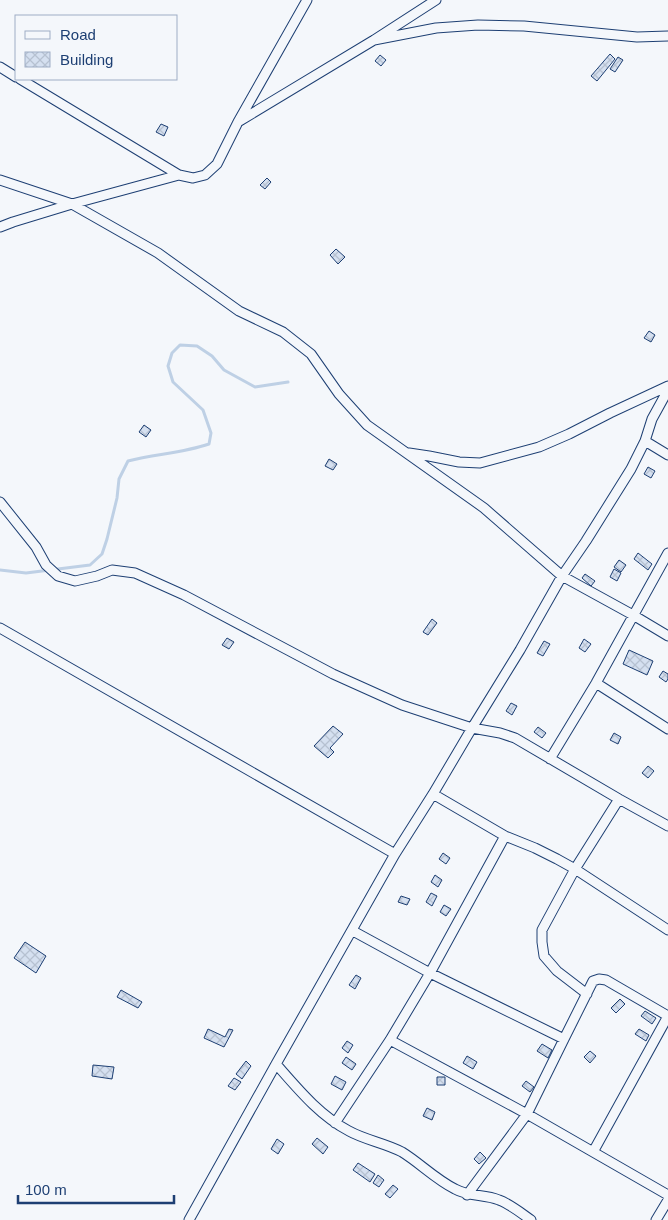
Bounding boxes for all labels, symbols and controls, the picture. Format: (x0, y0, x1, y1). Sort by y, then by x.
legend (15, 15, 178, 80)
text: Road (60, 26, 96, 43)
text: Building (60, 51, 113, 68)
scale bar (18, 1172, 174, 1204)
text: 100 m (25, 1181, 67, 1198)

